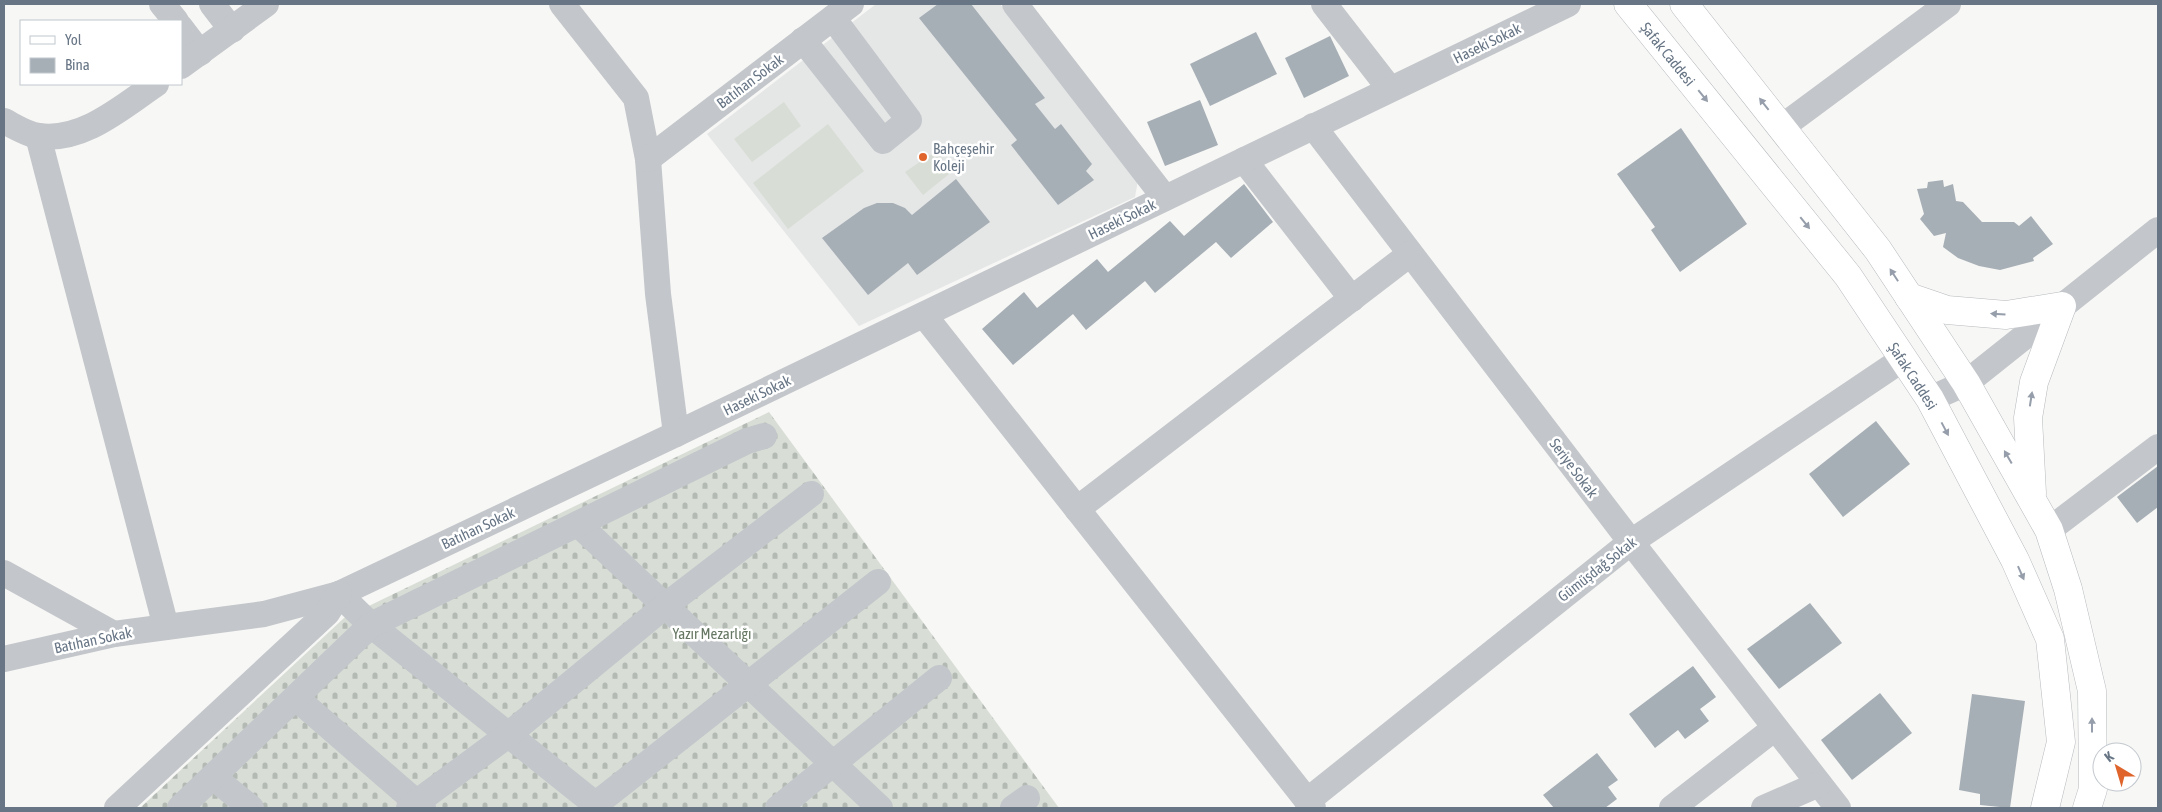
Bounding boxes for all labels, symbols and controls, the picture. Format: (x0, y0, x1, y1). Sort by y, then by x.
street label: Haseki Sokak (1450, 19, 1524, 67)
street label: Şafak Caddesi (1637, 19, 1699, 89)
legend (20, 20, 182, 85)
text: Yol (65, 31, 82, 48)
street label: Batıhan Sokak (713, 50, 787, 112)
text: Bina (65, 56, 90, 73)
one-way arrow (1697, 89, 1708, 102)
one-way arrow (1758, 98, 1769, 111)
place label: Bahçeşehir Koleji (933, 140, 995, 174)
marker: Bahçeşehir Koleji (917, 151, 929, 163)
street label: Haseki Sokak (1085, 195, 1159, 243)
one-way arrow (1799, 216, 1810, 229)
one-way arrow (1889, 268, 1899, 281)
one-way arrow (1989, 310, 2005, 318)
street label: Şafak Caddesi (1885, 339, 1941, 413)
street label: Haseki Sokak (720, 371, 794, 419)
one-way arrow (2027, 390, 2035, 406)
one-way arrow (1941, 422, 1950, 435)
street label: Seriye Sokak (1546, 435, 1602, 501)
one-way arrow (2004, 450, 2012, 464)
street label: Batıhan Sokak (439, 503, 518, 552)
street label: Gümüşdağ Sokak (1554, 533, 1640, 605)
one-way arrow (2018, 566, 2026, 580)
street label: Batıhan Sokak (53, 623, 134, 657)
park label: Yazır Mezarlığı (672, 625, 752, 642)
one-way arrow (2088, 717, 2096, 733)
north arrow (2092, 742, 2142, 792)
text: K (2101, 748, 2117, 765)

